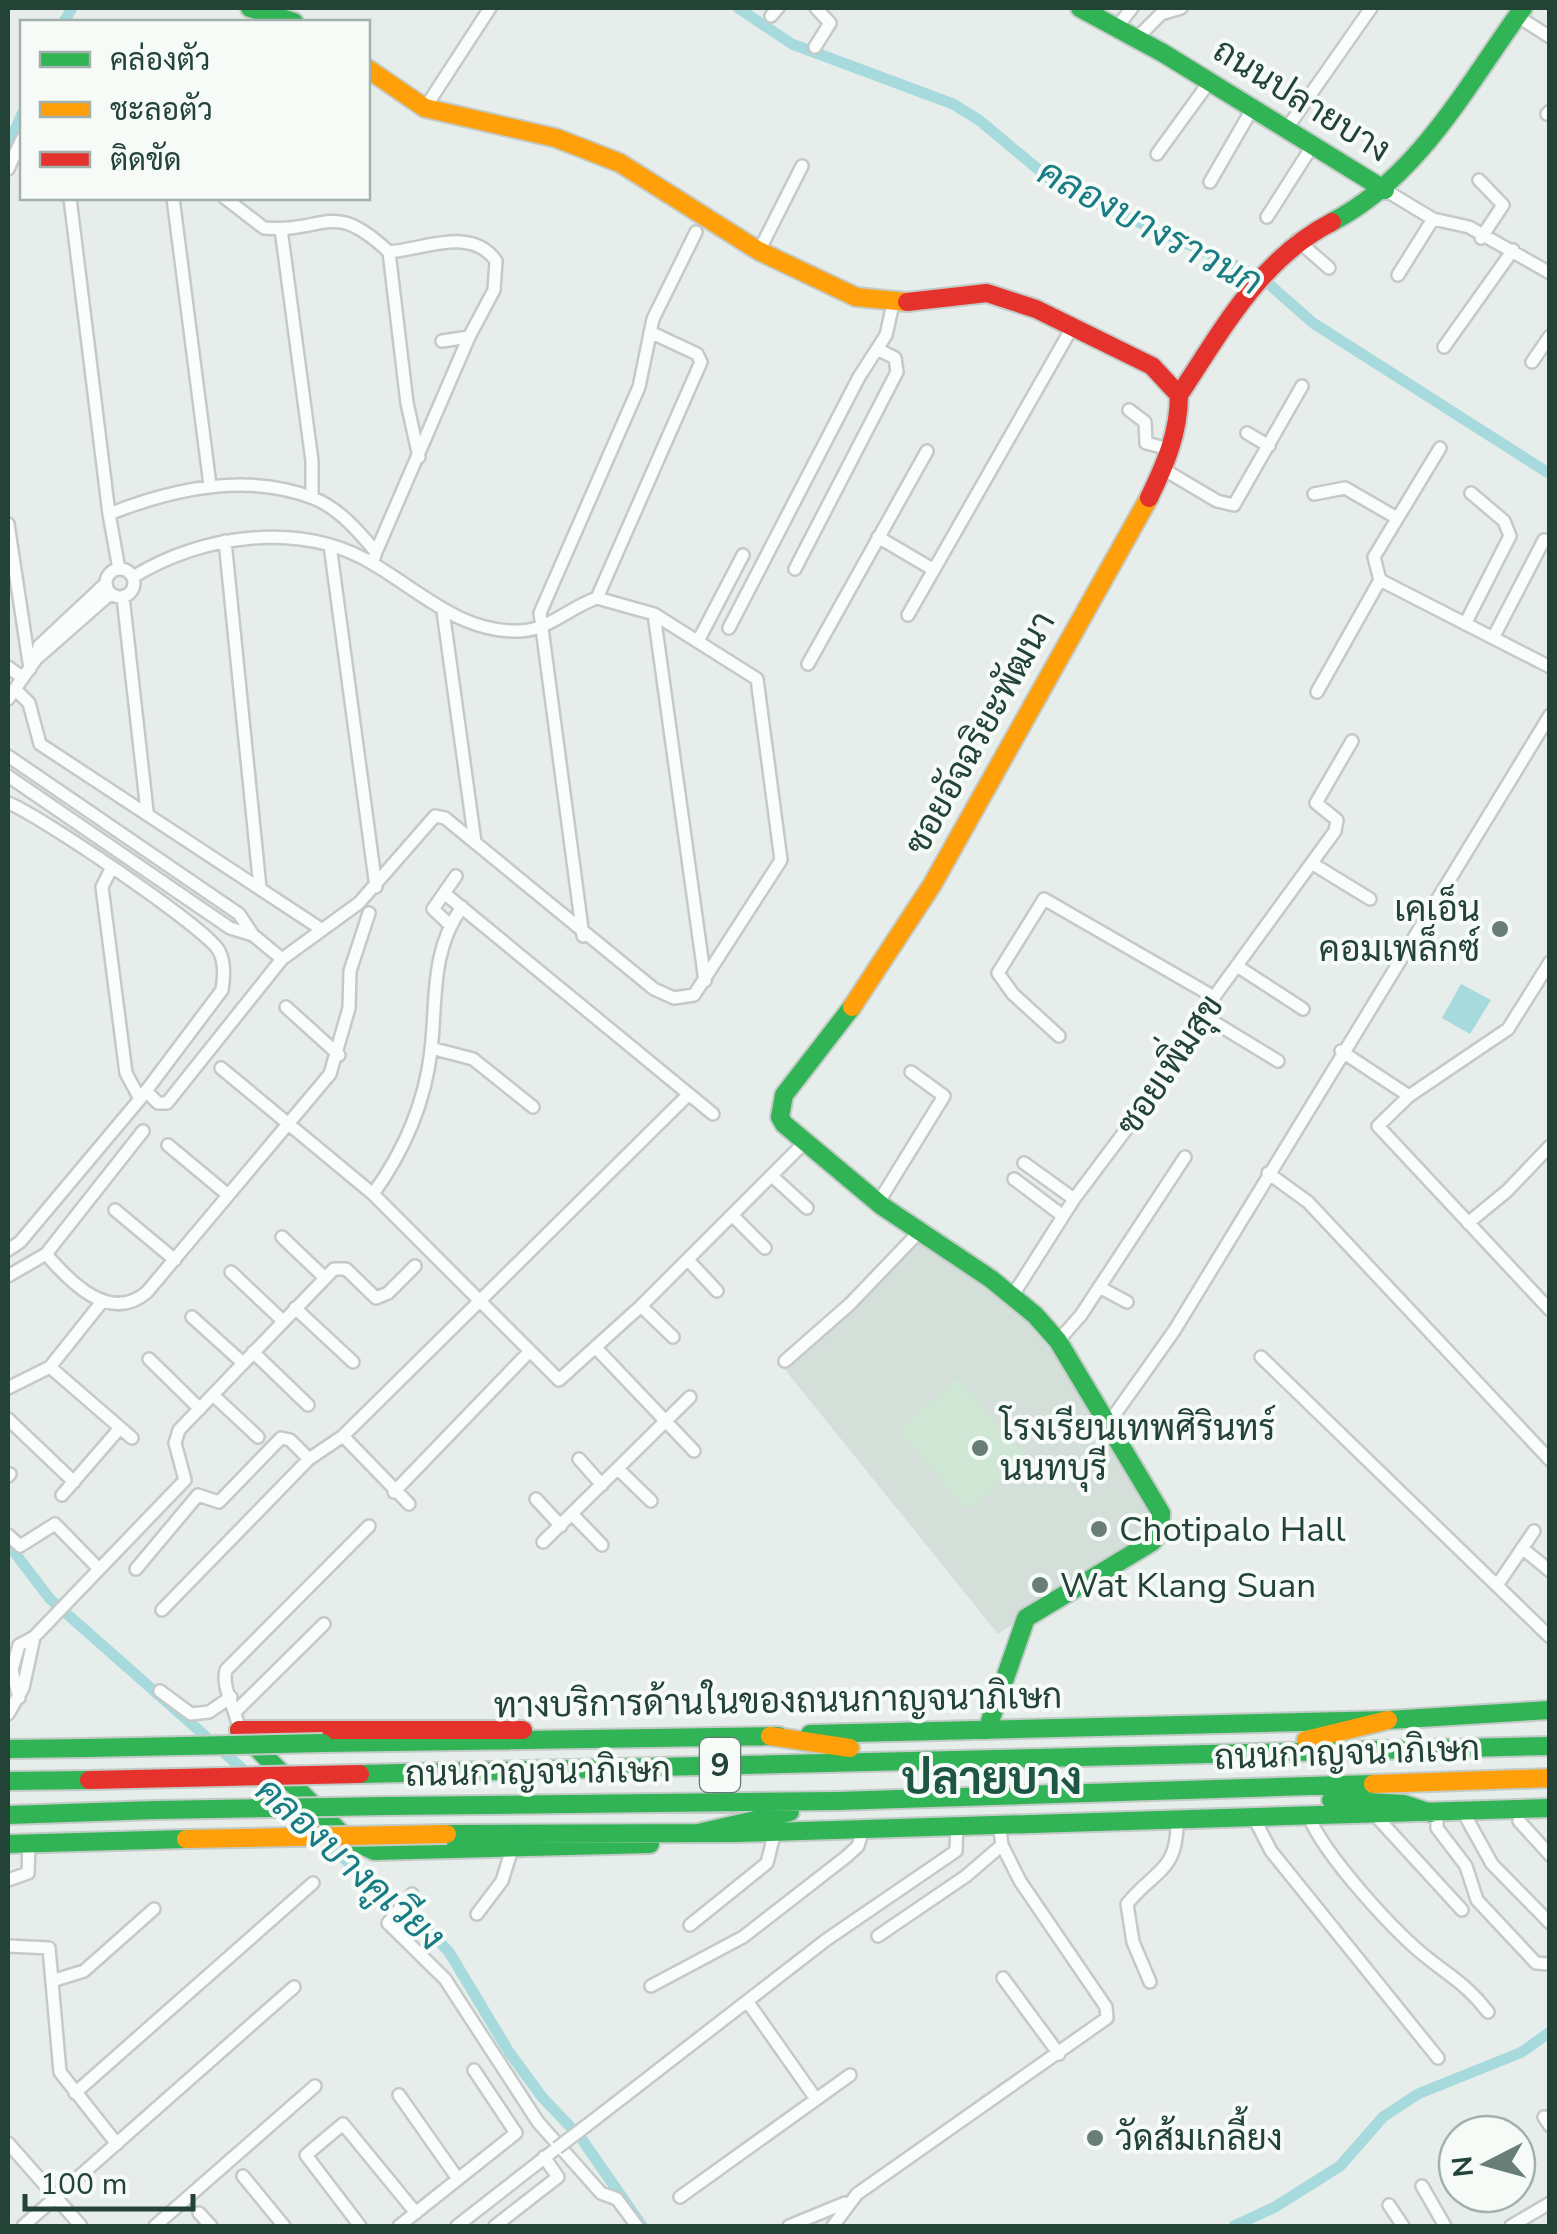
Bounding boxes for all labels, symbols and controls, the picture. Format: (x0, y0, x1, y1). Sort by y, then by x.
legend (20, 20, 370, 200)
street label: ถนนปลายบาง (1204, 27, 1400, 173)
text: คล่องตัว (110, 40, 210, 81)
text: ชะลอตัว (110, 90, 213, 131)
text: ติดขัด (110, 140, 182, 181)
water label: คลองบางราวนก (1029, 146, 1271, 308)
street label: ซอยอัจฉริยะพัฒนา (894, 603, 1066, 863)
place label: เคเอ็น คอมเพล็กซ์ (1319, 884, 1480, 973)
marker: เคเอ็น คอมเพล็กซ์ (1489, 918, 1511, 940)
street label: ซอยเพิ่มสุข (1100, 982, 1234, 1145)
place label: โรงเรียนเทพศิรินทร์ นนทบุรี (998, 1405, 1276, 1492)
marker: โรงเรียนเทพศิรินทร์ นนทบุรี (969, 1437, 991, 1459)
place label: Chotipalo Hall (1119, 1506, 1346, 1553)
marker: Chotipalo Hall (1088, 1518, 1110, 1540)
place label: Wat Klang Suan (1060, 1562, 1316, 1609)
marker: Wat Klang Suan (1029, 1574, 1051, 1596)
street label: ทางบริการด้านในของถนนกาญจนาภิเษก (493, 1673, 1063, 1729)
street label: ถนนกาญจนาภิเษก (1213, 1725, 1481, 1781)
road number: 9 (700, 1738, 740, 1792)
street label: ถนนกาญจนาภิเษก (405, 1746, 671, 1798)
district label: ปลายบาง (902, 1749, 1082, 1810)
water label: คลองบางคูเวียง (245, 1765, 455, 1963)
place label: วัดส้มเกลี้ยง (1115, 2105, 1283, 2162)
north arrow (1437, 2114, 1537, 2214)
marker: วัดส้มเกลี้ยง (1084, 2127, 1106, 2149)
scale bar (25, 2149, 192, 2211)
text: N (1443, 2154, 1483, 2179)
text: 100 m (40, 2164, 127, 2205)

